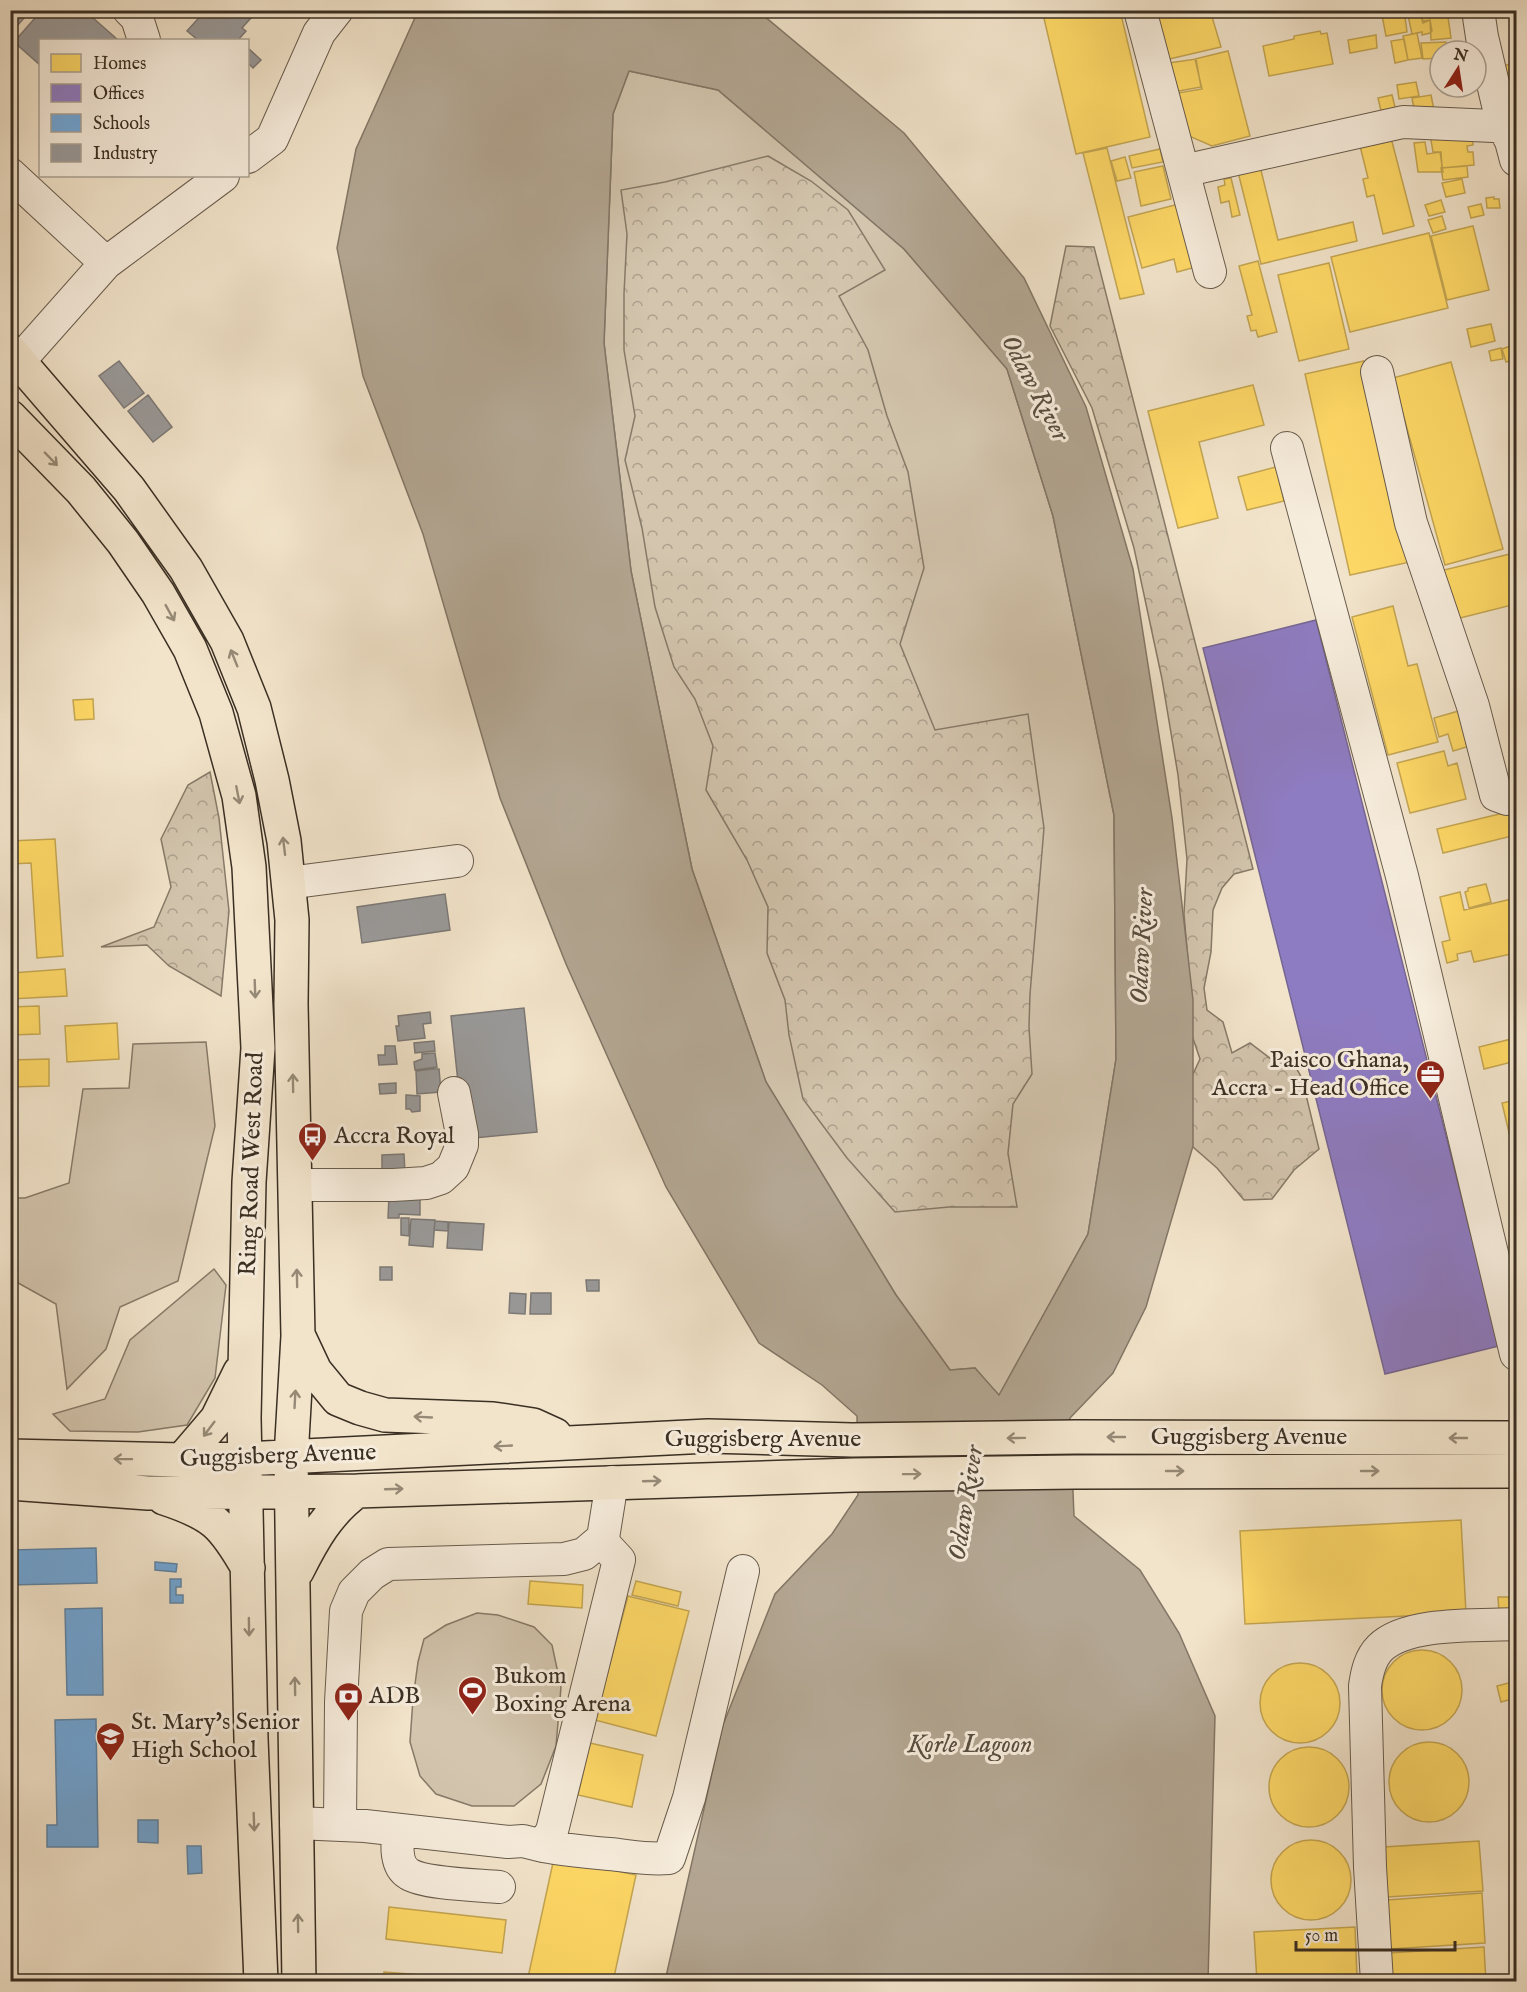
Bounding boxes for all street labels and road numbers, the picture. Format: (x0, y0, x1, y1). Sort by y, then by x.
street label: Ring Road West Road (233, 1051, 271, 1276)
street label: Guggisberg Avenue (1151, 1422, 1347, 1453)
street label: Guggisberg Avenue (665, 1424, 861, 1455)
street label: Guggisberg Avenue (179, 1437, 377, 1475)

